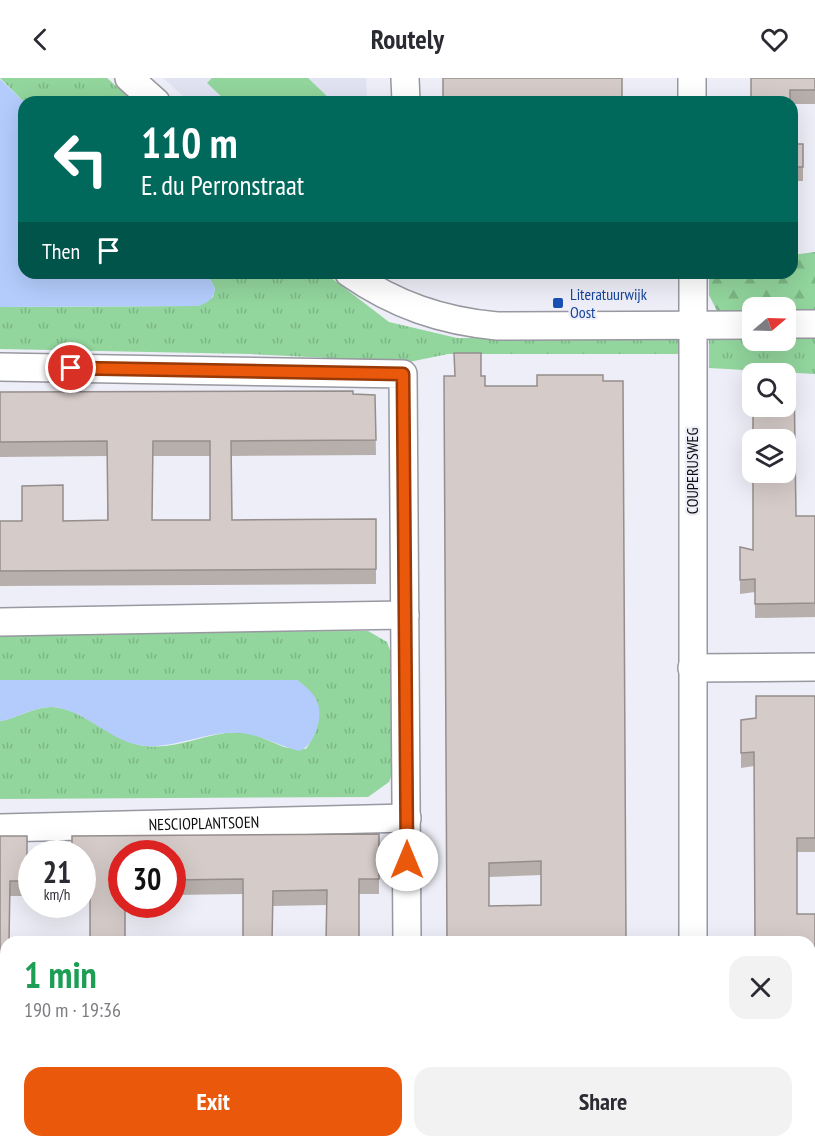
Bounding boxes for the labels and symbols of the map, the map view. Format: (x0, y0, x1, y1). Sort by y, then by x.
place label: Literatuurwijk Oost (570, 284, 648, 322)
marker: Literatuurwijk Oost (551, 296, 565, 310)
north arrow (742, 297, 796, 351)
pin (45, 342, 96, 393)
street label: COUPERUSWEG (682, 428, 702, 514)
street label: NESCIOPLANTSOEN (148, 812, 259, 834)
position arrow (375, 828, 439, 892)
speed limit sign: 30 (108, 840, 186, 918)

